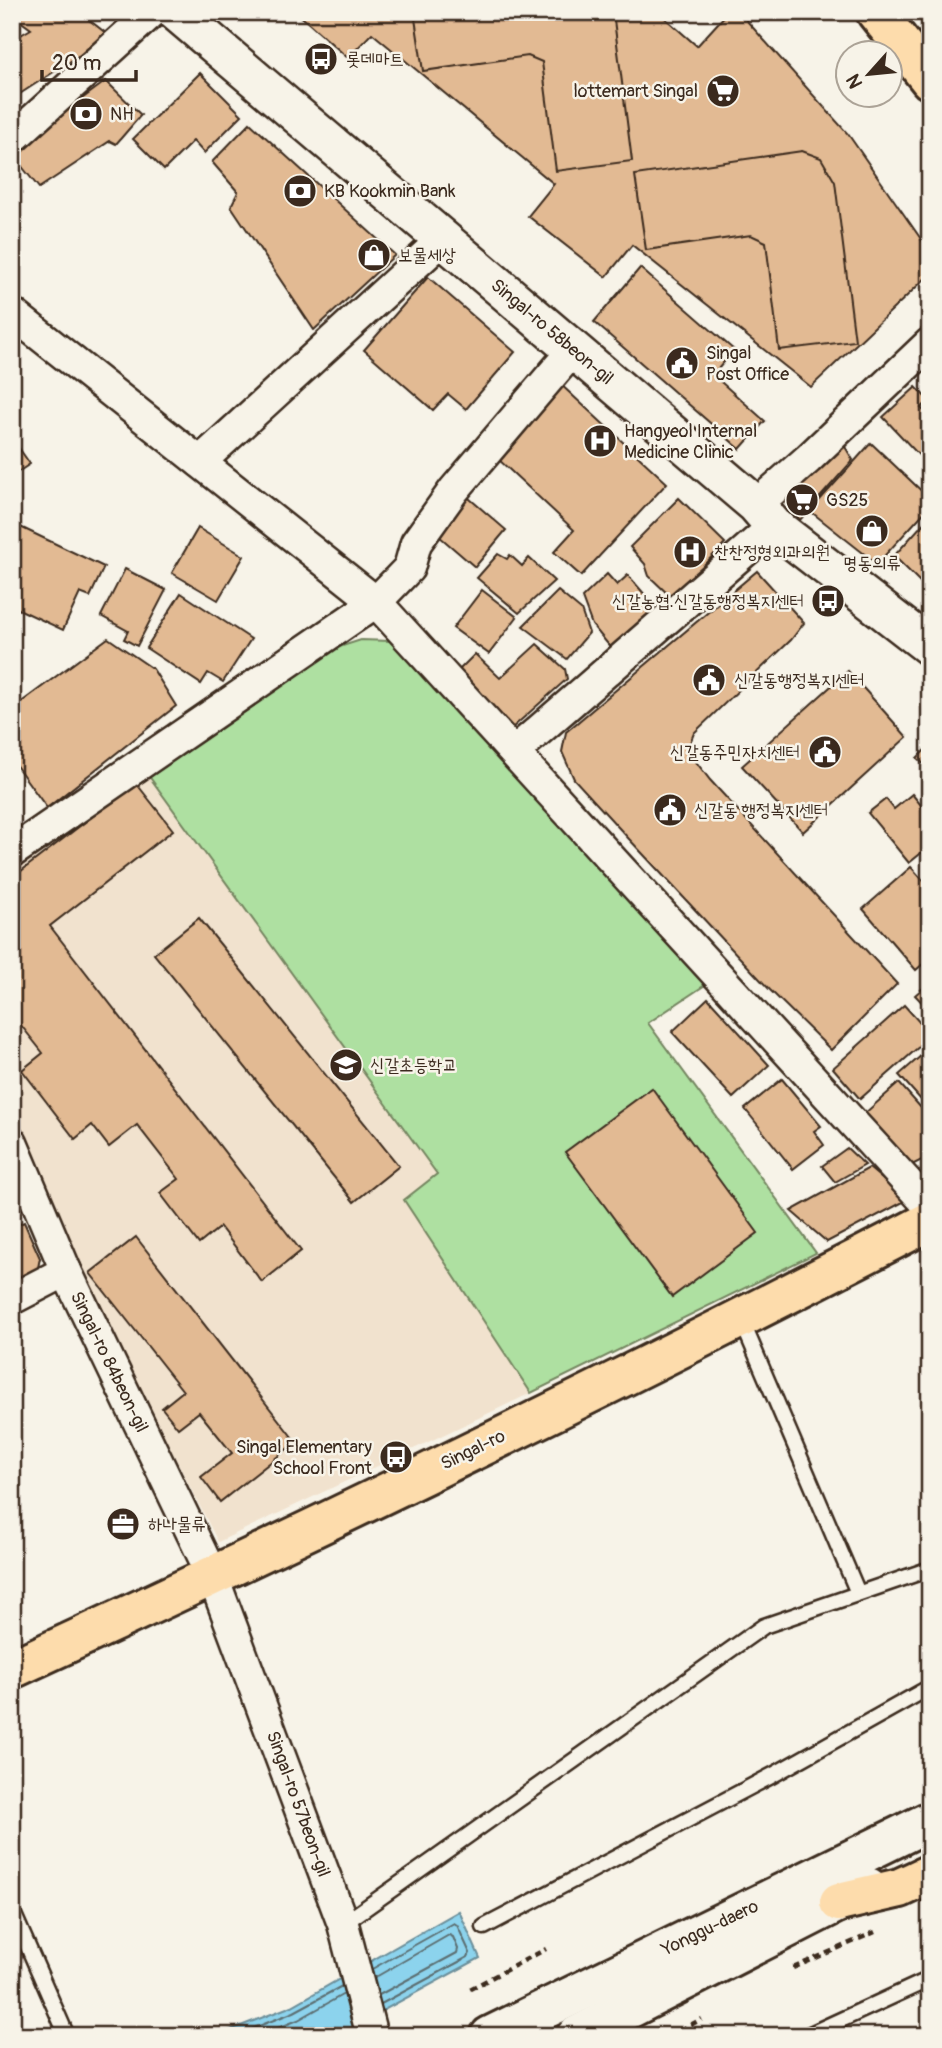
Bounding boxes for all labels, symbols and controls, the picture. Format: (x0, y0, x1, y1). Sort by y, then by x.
scale bar (42, 38, 136, 82)
north arrow (834, 38, 904, 108)
bus stop icon: 롯데마트 (302, 40, 340, 78)
place label: 롯데마트 (346, 48, 404, 71)
text: 20 m (52, 50, 101, 77)
text: N (841, 70, 868, 92)
supermarket icon: lottemart Singal (704, 72, 742, 110)
place label: lottemart Singal (573, 80, 698, 103)
bank icon: NH (67, 95, 105, 133)
place label: NH (110, 103, 134, 126)
bank icon: KB Kookmin Bank (281, 172, 319, 210)
place label: KB Kookmin Bank (324, 180, 456, 203)
shop icon: 보물세상 (355, 236, 393, 274)
place label: 보물세상 (398, 244, 456, 267)
street label: Singal-ro 58beon-gil (486, 274, 618, 390)
place label: Singal Post Office (706, 342, 789, 386)
public building icon: Singal Post Office (663, 344, 701, 382)
place label: Hangyeol Internal Medicine Clinic (624, 420, 757, 464)
hospital icon: Hangyeol Internal Medicine Clinic (581, 422, 619, 460)
supermarket icon: GS25 (783, 481, 821, 519)
place label: GS25 (826, 489, 868, 512)
shop icon: 명동의류 (853, 512, 891, 550)
hospital icon: 찬찬정형외과의원 (671, 533, 709, 571)
place label: 찬찬정형외과의원 (714, 541, 830, 564)
place label: 명동의류 (843, 552, 901, 575)
bus stop icon: 신갈농협.신갈동행정복지센터 (809, 582, 847, 620)
place label: 신갈농협.신갈동행정복지센터 (612, 590, 804, 613)
public building icon: 신갈동행정복지센터 (690, 661, 728, 699)
place label: 신갈동행정복지센터 (734, 669, 864, 692)
public building icon: 신갈동주민자치센터 (806, 733, 844, 771)
place label: 신갈동주민자치센터 (670, 741, 800, 764)
public building icon: 신갈동 행정복지센터 (651, 791, 689, 829)
place label: 신갈동 행정복지센터 (694, 799, 828, 822)
school or university icon: 신갈초등학교 (327, 1046, 365, 1084)
place label: 신갈초등학교 (370, 1054, 457, 1077)
street label: Singal-ro 84beon-gil (65, 1288, 153, 1436)
street label: Singal-ro (437, 1424, 509, 1475)
place label: Singal Elementary School Front (236, 1436, 373, 1480)
bus stop icon: Singal Elementary School Front (377, 1438, 415, 1476)
office icon: 하나물류 (104, 1505, 142, 1543)
place label: 하나물류 (148, 1513, 206, 1536)
street label: Singal-ro 57beon-gil (261, 1728, 335, 1880)
street label: Yonggu-daero (657, 1894, 763, 1962)

